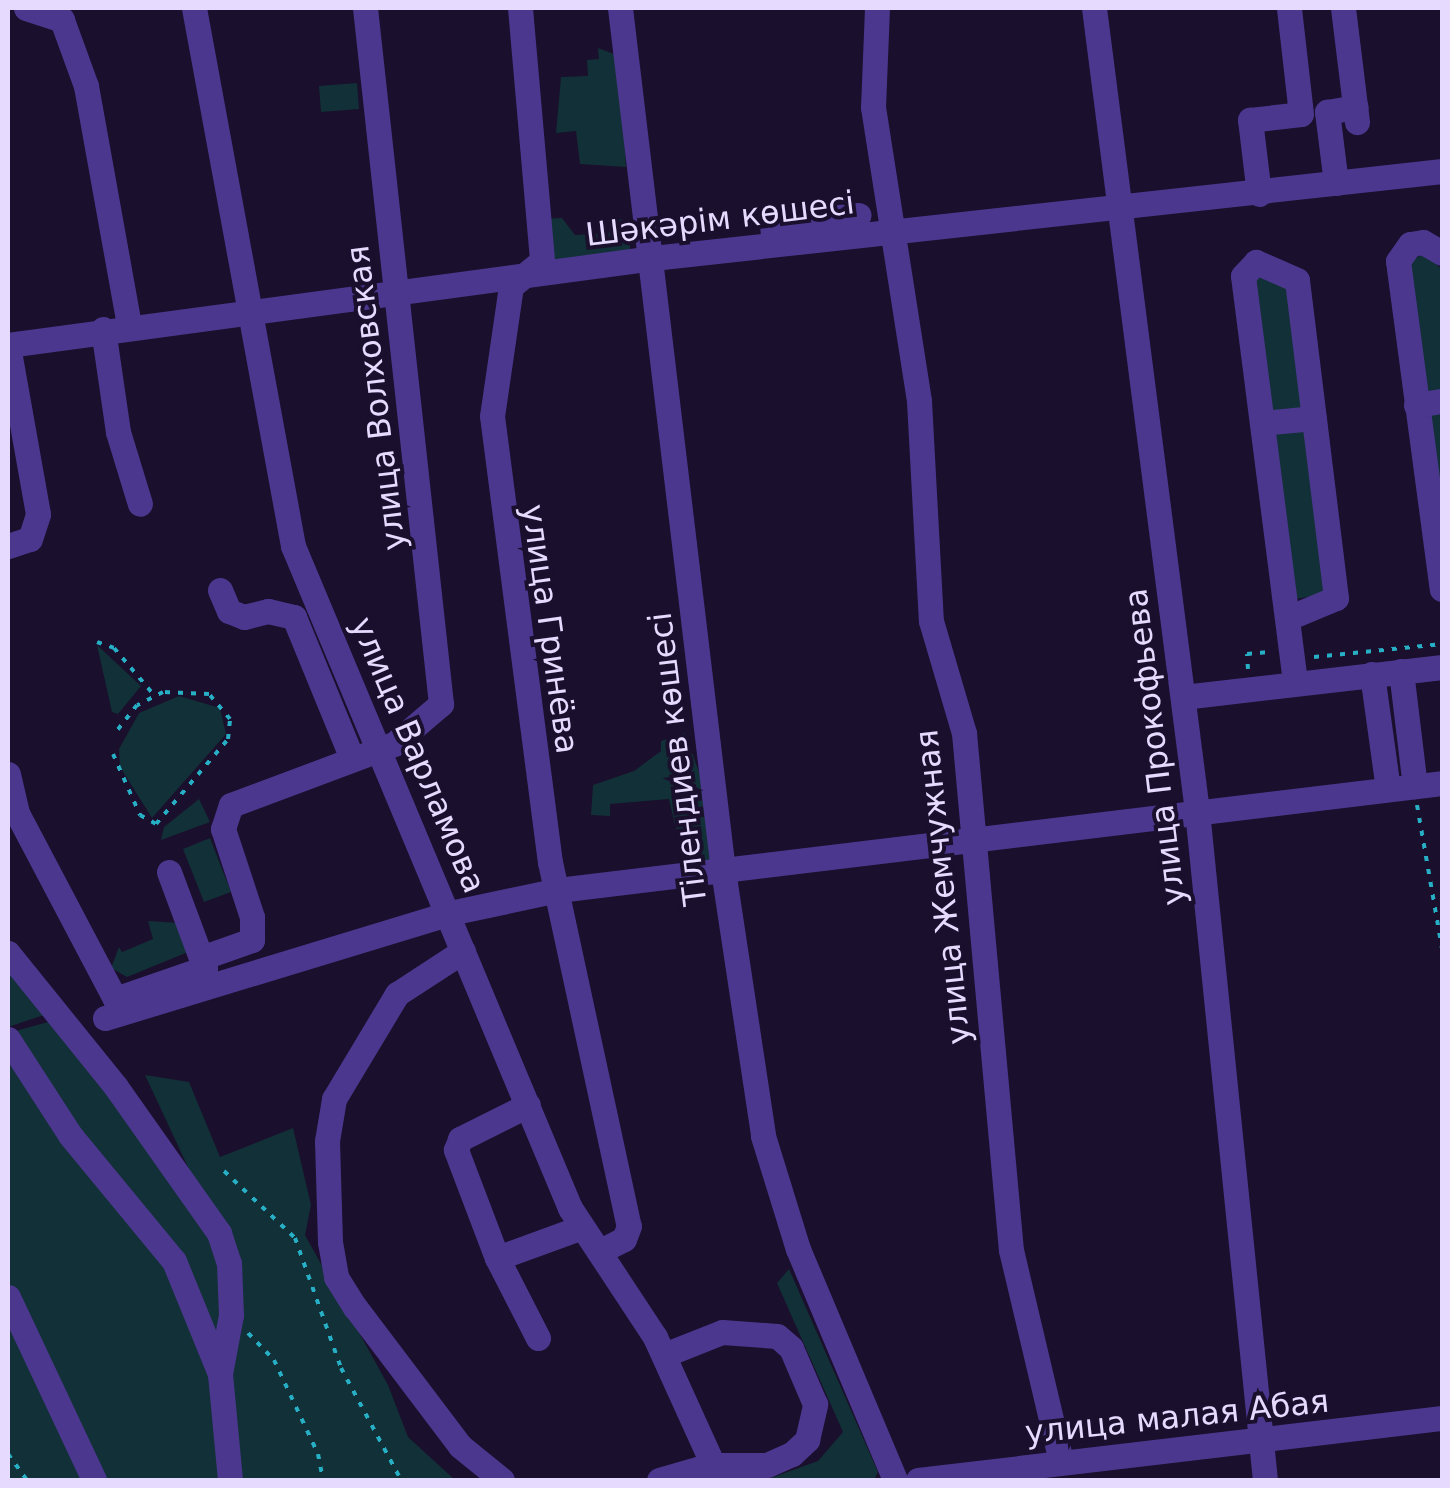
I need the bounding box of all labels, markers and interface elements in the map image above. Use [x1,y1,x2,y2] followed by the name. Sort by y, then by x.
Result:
[583,183,857,255] street label: Шәкәрім көшесі
[338,243,414,553] street label: улица Волховская
[513,502,587,756] street label: улица Гринёва
[1117,586,1193,908] street label: улица Прокофьева
[641,610,715,908] street label: Тілендиев көшесі
[343,611,493,899] street label: улица Варламова
[907,728,979,1046] street label: улица Жемчужная
[1023,1382,1331,1452] street label: улица малая Абая

